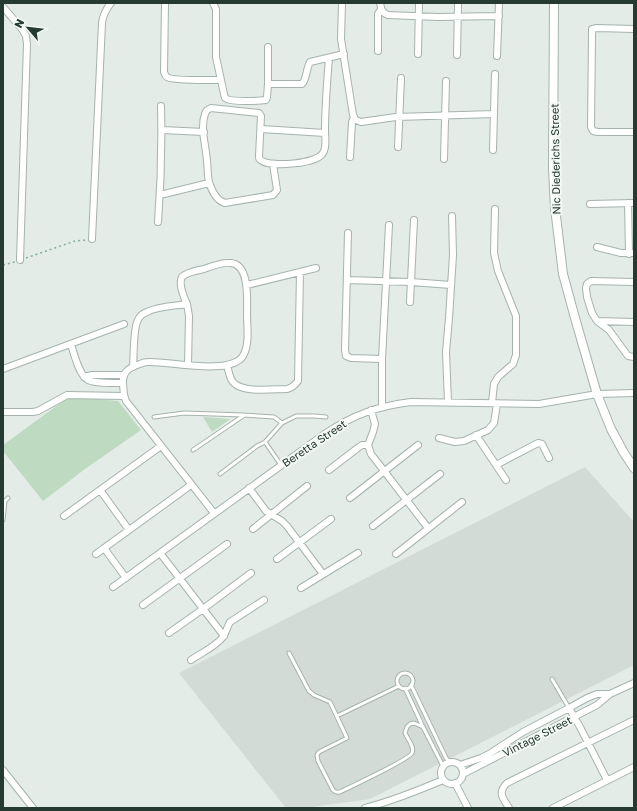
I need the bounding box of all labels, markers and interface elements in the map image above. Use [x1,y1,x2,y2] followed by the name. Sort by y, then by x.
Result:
[8,8,48,48] north arrow
[11,16,26,30] text: N
[548,103,562,215] street label: Nic Diederichs Street
[279,417,349,469] street label: Beretta Street
[500,713,574,759] street label: Vintage Street

